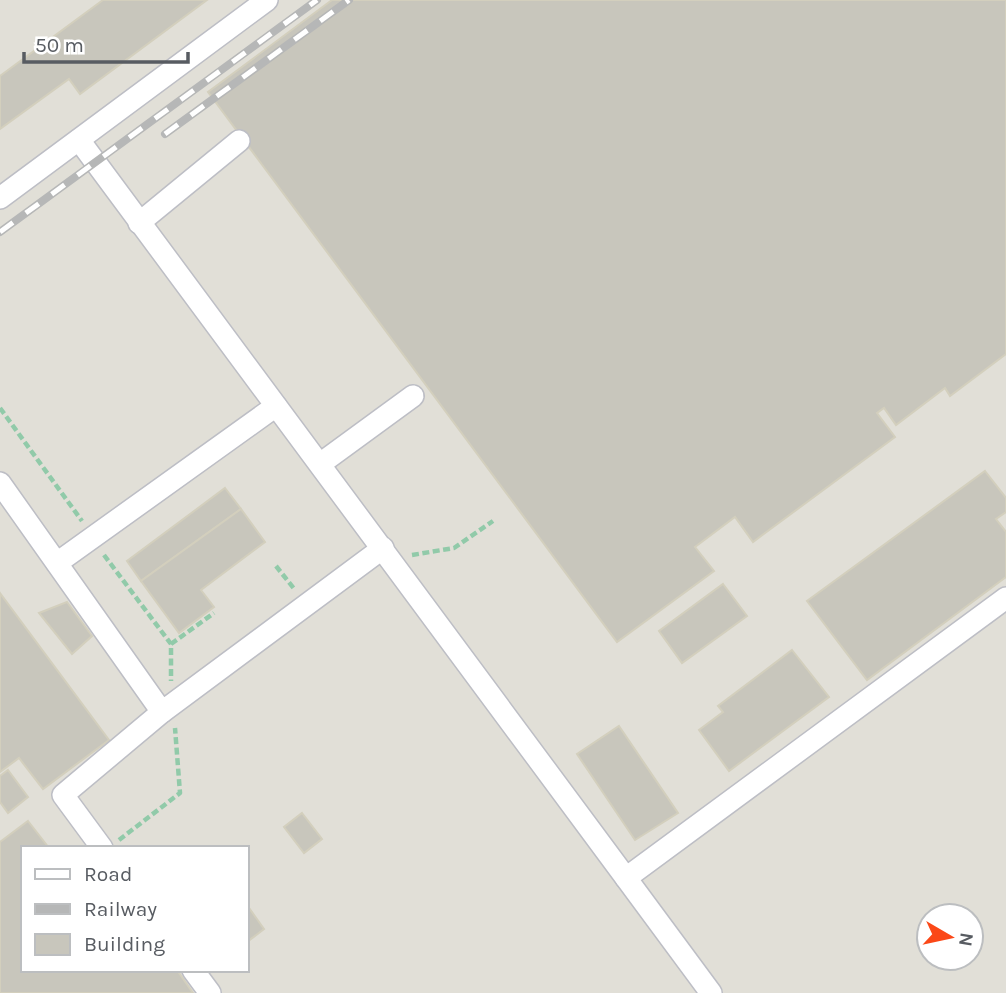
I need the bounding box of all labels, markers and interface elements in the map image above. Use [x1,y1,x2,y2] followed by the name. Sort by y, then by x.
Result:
[24,21,189,65] scale bar
[35,33,84,57] text: 50 m
[21,846,248,972] legend
[84,862,132,886] text: Road
[84,897,157,921] text: Railway
[915,902,985,972] north arrow
[954,931,978,948] text: N
[84,932,165,956] text: Building

